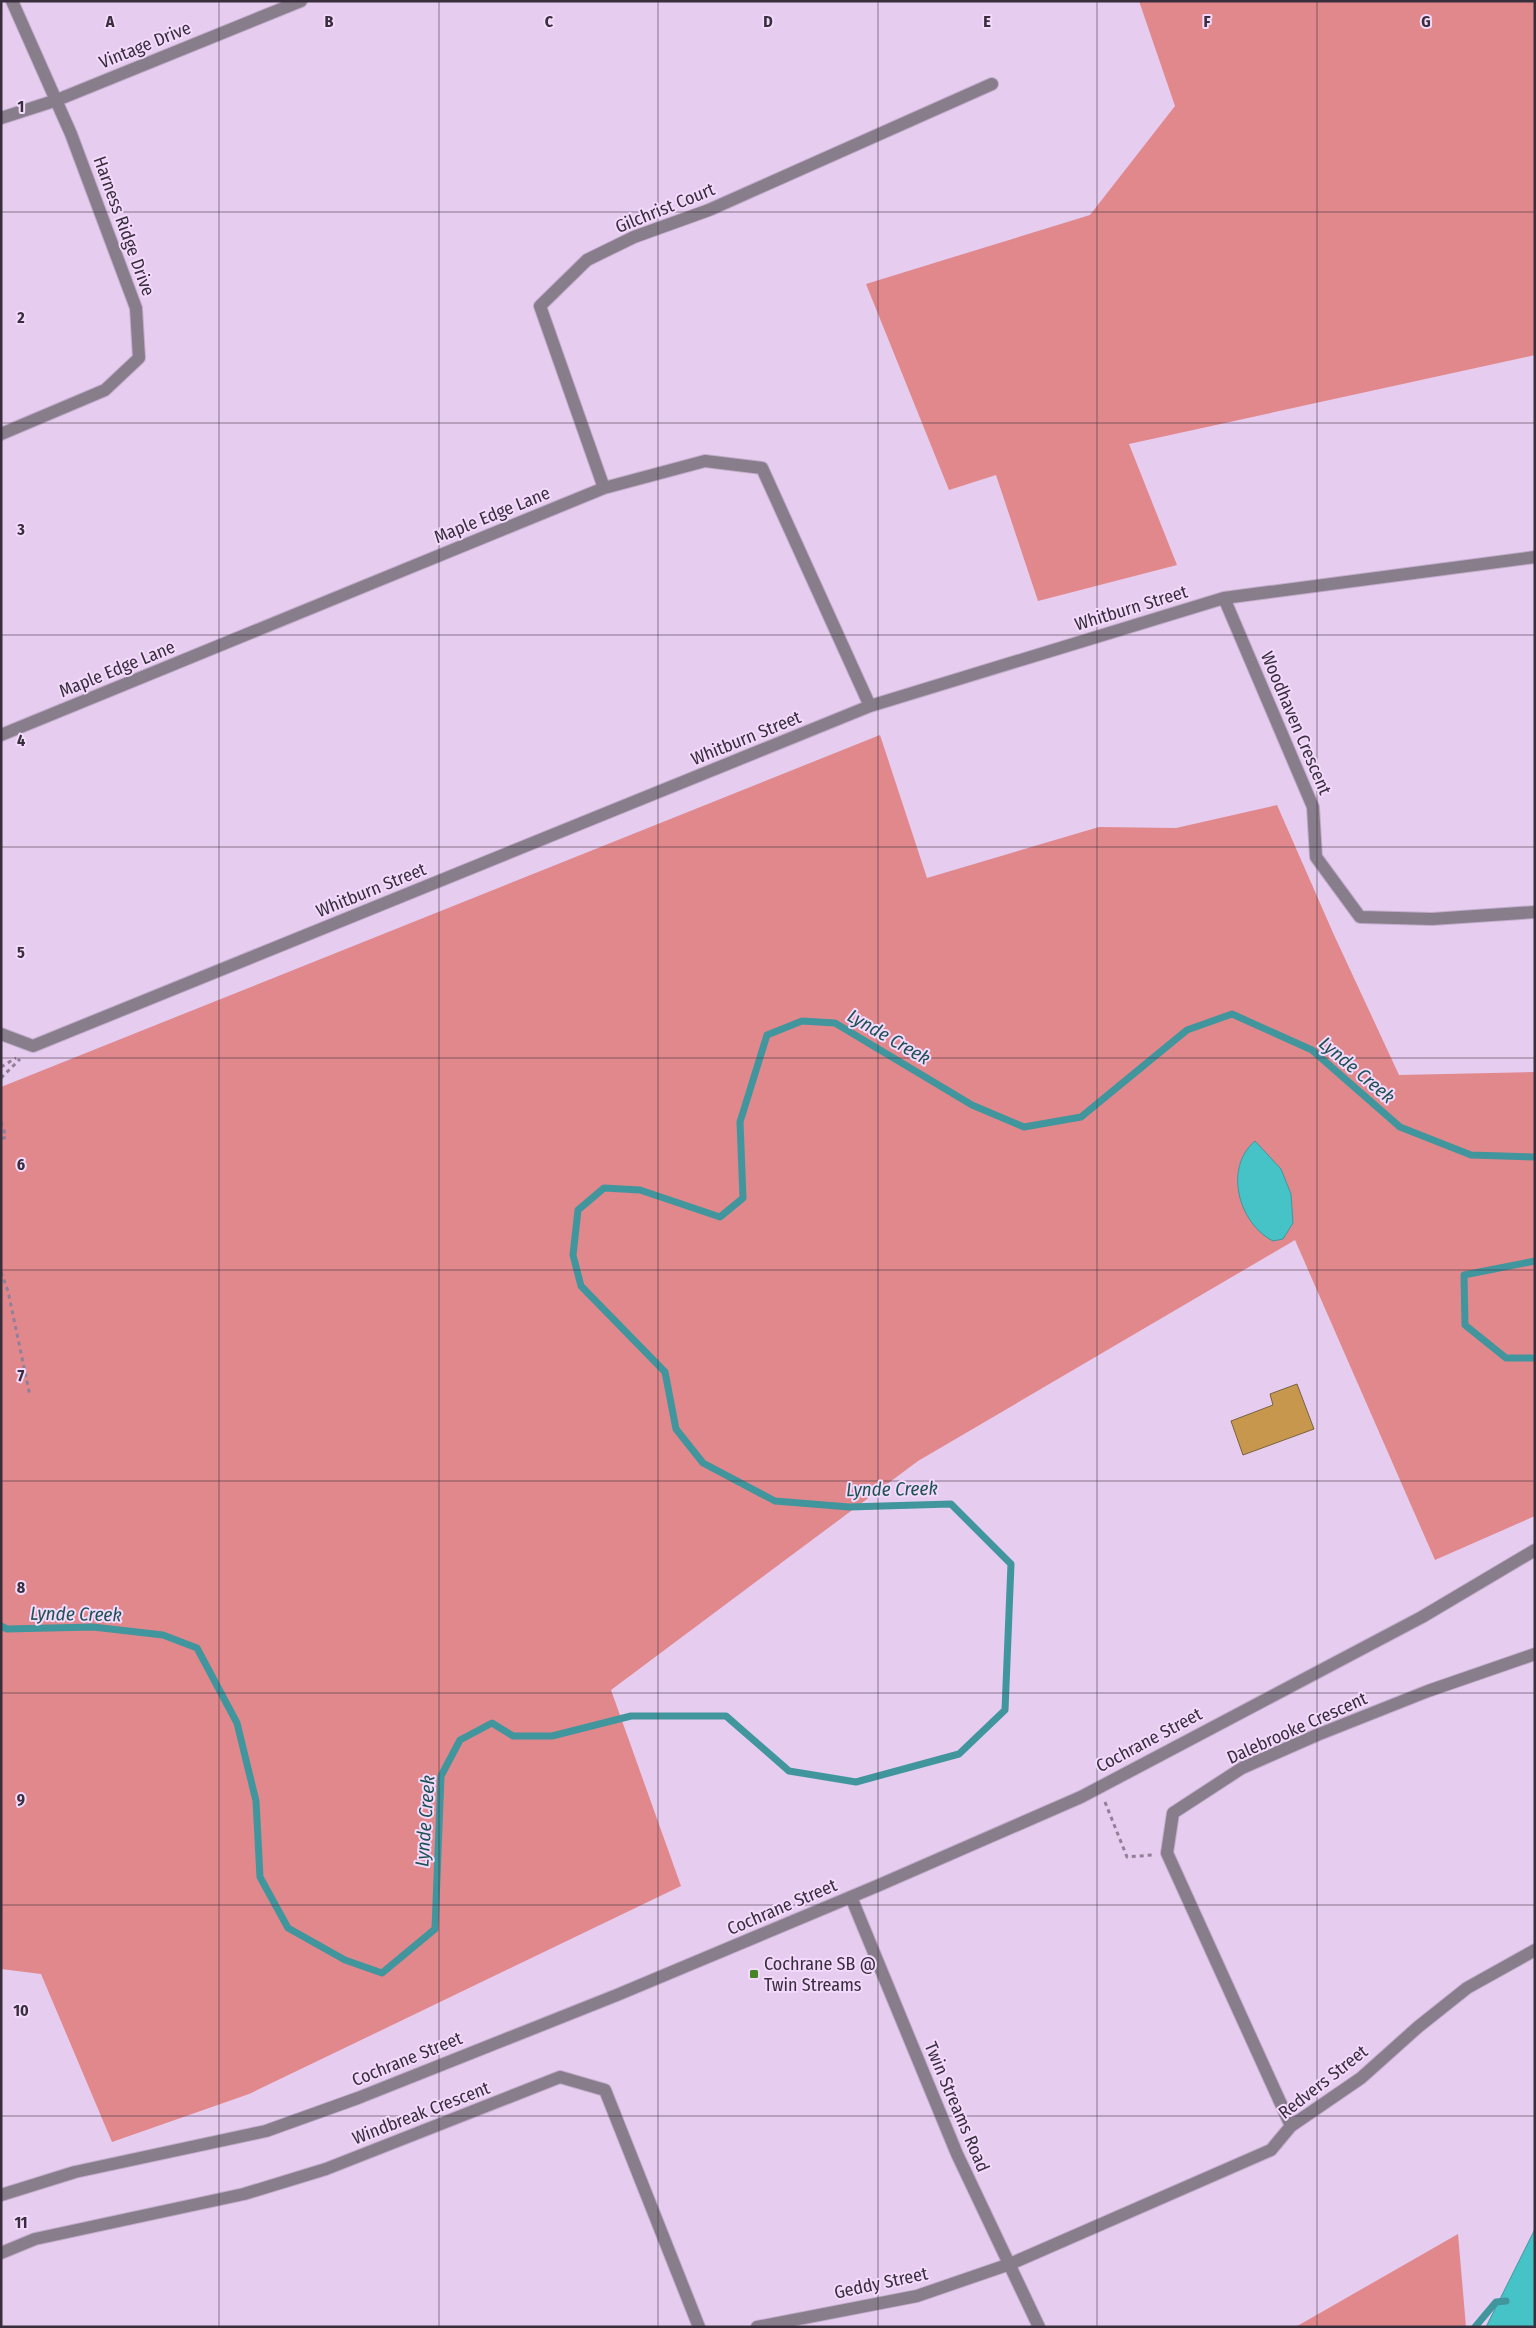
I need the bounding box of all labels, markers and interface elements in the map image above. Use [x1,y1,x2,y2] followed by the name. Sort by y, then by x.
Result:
[105,12,115,31] text: A
[325,12,334,31] text: B
[545,12,554,31] text: C
[763,12,773,31] text: D
[983,12,991,31] text: E
[1203,12,1211,31] text: F
[1421,12,1431,31] text: G
[96,17,194,73] street label: Vintage Drive
[18,97,24,116] text: 1
[88,153,160,299] street label: Harness Ridge Drive
[612,178,718,238] street label: Gilchrist Court
[16,308,25,327] text: 2
[431,482,553,548] street label: Maple Edge Lane
[16,520,25,539] text: 3
[1072,580,1190,636] street label: Whitburn Street
[56,636,178,702] street label: Maple Edge Lane
[1256,648,1336,798] street label: Woodhaven Crescent
[688,706,804,770] street label: Whitburn Street
[17,731,25,750] text: 4
[313,858,429,922] street label: Whitburn Street
[17,943,25,962] text: 5
[844,1004,934,1070] water label: Lynde Creek
[1315,1032,1399,1108] water label: Lynde Creek
[17,1155,25,1174] text: 6
[18,1366,25,1385] text: 7
[846,1477,938,1501] water label: Lynde Creek
[17,1578,26,1597] text: 8
[30,1602,122,1626] water label: Lynde Creek
[1224,1687,1371,1769] street label: Dalebrooke Crescent
[1092,1703,1206,1777] street label: Cochrane Street
[410,1774,440,1868] water label: Lynde Creek
[17,1790,25,1809] text: 9
[724,1874,840,1940] street label: Cochrane Street
[764,1953,876,1996] place label: Cochrane SB @ Twin Streams
[748,1968,760,1980] marker: Cochrane SB @ Twin Streams
[13,2001,29,2020] text: 10
[349,2027,465,2091] street label: Cochrane Street
[920,2039,994,2175] street label: Twin Streams Road
[1274,2040,1372,2124] street label: Redvers Street
[349,2077,493,2149] street label: Windbreak Crescent
[14,2213,28,2232] text: 11
[832,2262,930,2304] street label: Geddy Street

